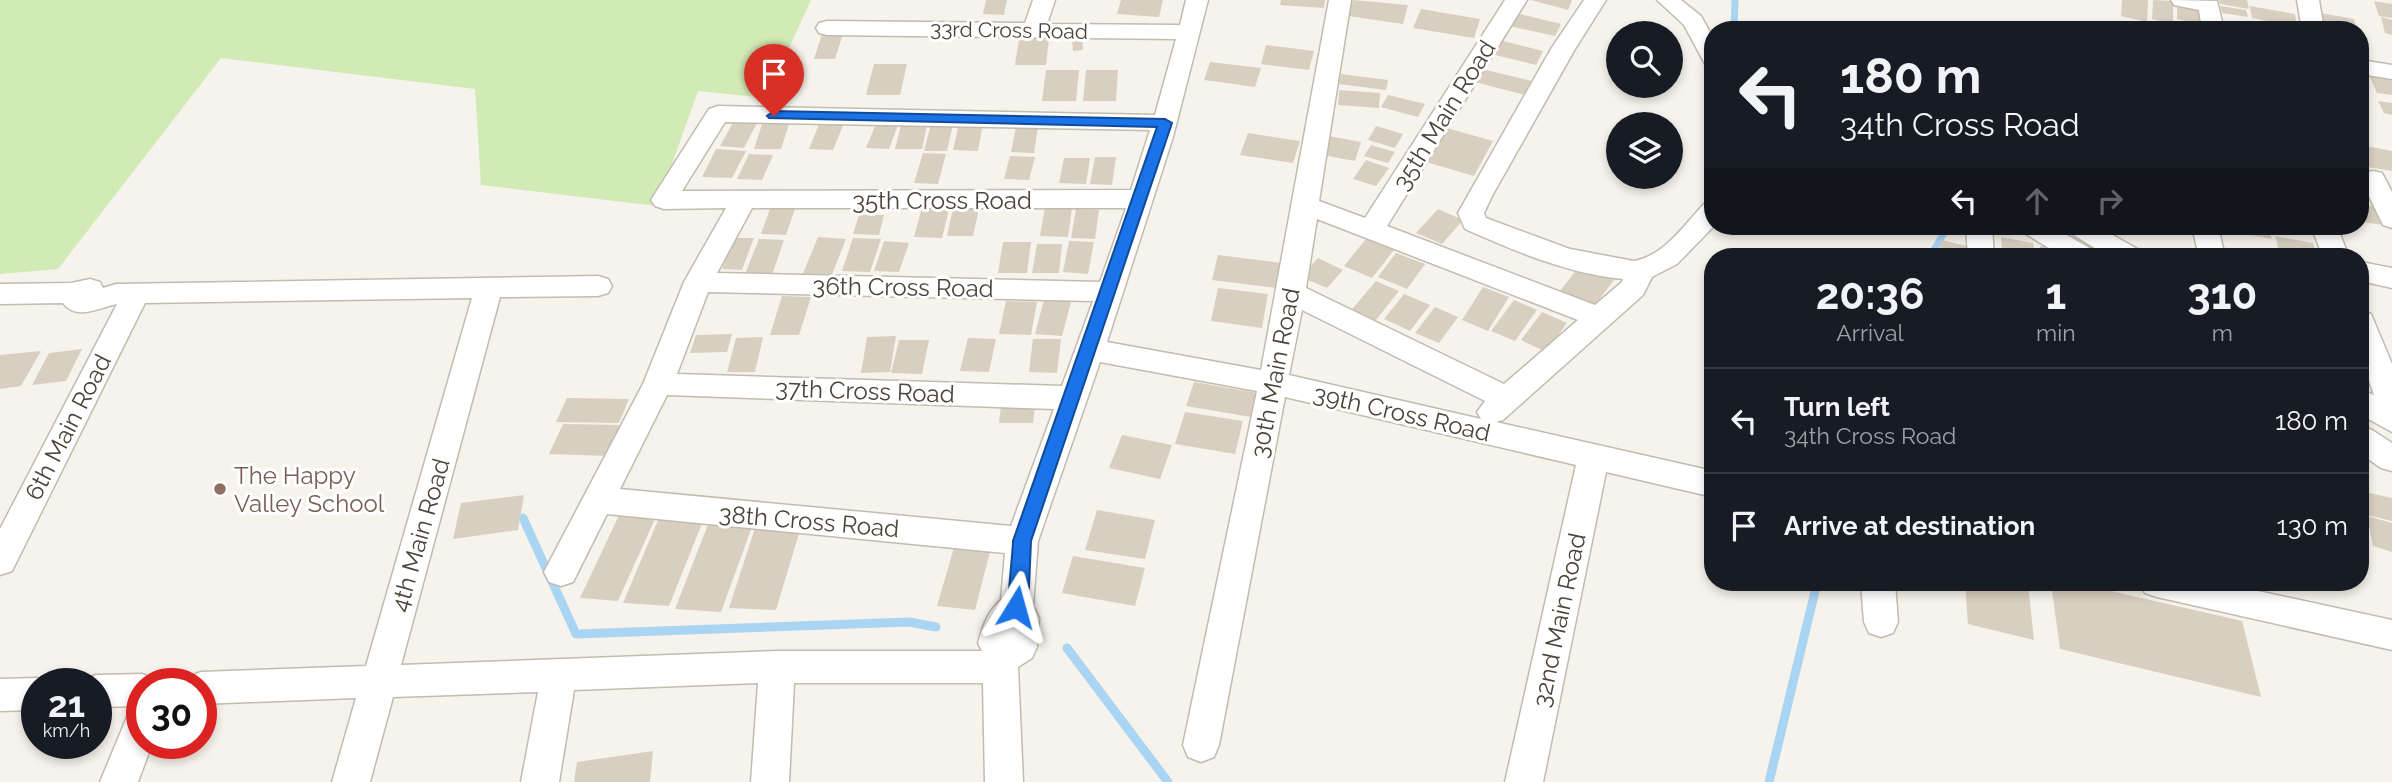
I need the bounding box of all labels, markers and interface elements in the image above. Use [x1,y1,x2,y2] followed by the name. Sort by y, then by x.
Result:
[930,16,1088,44] street label: 33rd Cross Road
[1606,21,1683,189] map controls
[1606,21,1683,98] button: search
[1386,35,1502,195] street label: 35th Main Road
[744,44,804,116] pin
[1840,47,1981,104] text: 180 m
[1725,49,1816,140] icon: left
[755,55,793,93] icon: arrive
[1840,106,2080,143] text: 34th Cross Road
[1606,112,1683,189] button: layers
[1945,182,1983,220] icon: left
[2018,182,2056,220] icon: ahead
[2091,182,2129,220] icon: right
[852,186,1032,215] street label: 35th Cross Road
[1816,270,1924,319] text: 20:36
[2046,270,2066,319] text: 1
[2187,270,2257,319] text: 310
[812,271,994,303] street label: 36th Cross Road
[1244,286,1306,460] street label: 30th Main Road
[1836,319,1904,346] text: Arrival
[2036,319,2076,346] text: min
[2212,319,2233,346] text: m
[19,349,117,505] street label: 6th Main Road
[775,373,955,409] street label: 37th Cross Road
[1311,379,1493,447] street label: 39th Cross Road
[1784,392,1890,422] text: Turn left
[1725,402,1763,440] icon: left
[2275,406,2348,436] text: 180 m
[1784,422,1956,449] text: 34th Cross Road
[384,455,456,615] street label: 4th Main Road
[234,461,385,518] place label: The Happy Valley School
[212,481,228,497] marker: The Happy Valley School
[718,499,900,543] street label: 38th Cross Road
[1725,507,1763,545] icon: arrive
[1784,511,2035,541] text: Arrive at destination
[2277,511,2348,541] text: 130 m
[1526,530,1592,710] street label: 32nd Main Road
[979,570,1053,644] position arrow
[126,668,217,759] speed limit sign: 30
[48,684,85,725] text: 21
[43,720,90,741] text: km/h

